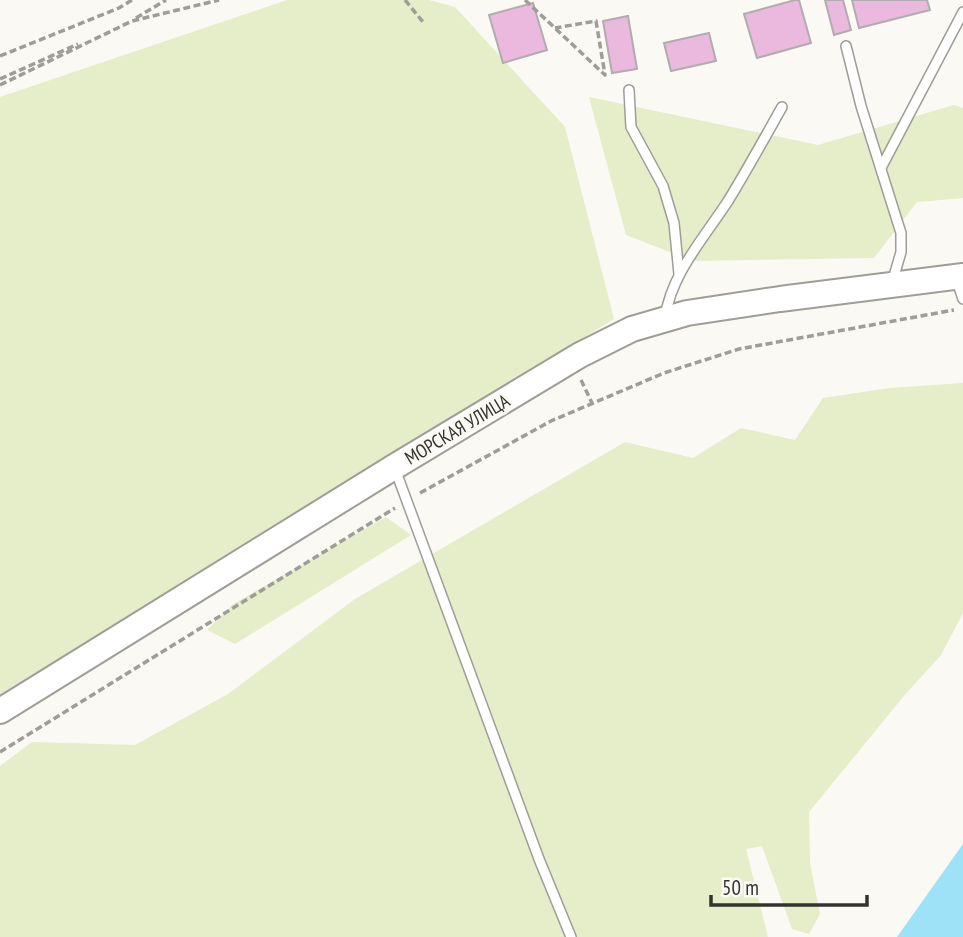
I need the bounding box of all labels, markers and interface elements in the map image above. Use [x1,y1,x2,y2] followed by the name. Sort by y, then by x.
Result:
[400,388,514,470] street label: МОРСКАЯ УЛИЦА
[711,864,867,908] scale bar
[722,874,759,901] text: 50 m

